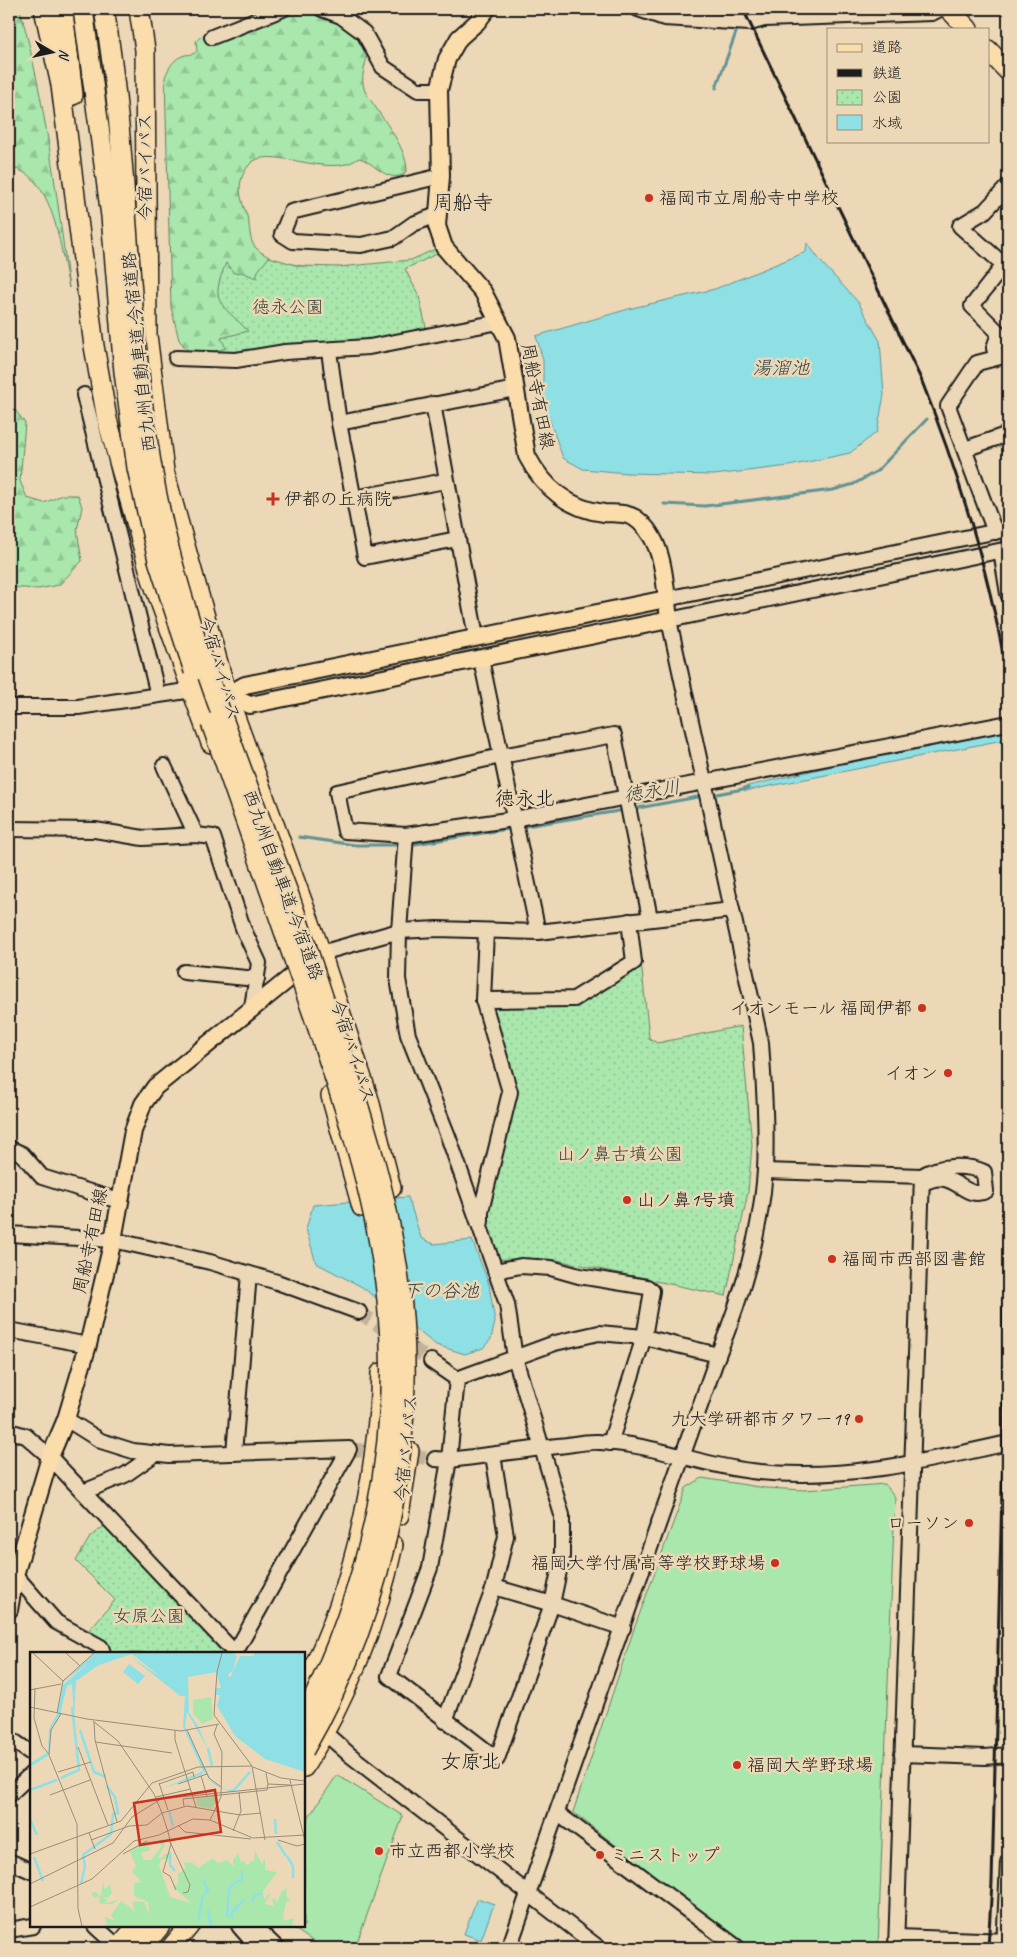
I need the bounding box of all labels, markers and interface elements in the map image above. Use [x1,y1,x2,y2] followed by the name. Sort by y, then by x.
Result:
[28,28,78,78] north arrow
[827,28,990,142] legend
[872,38,902,57] text: 道路
[55,48,73,62] text: N
[872,64,902,83] text: 鉄道
[872,88,902,107] text: 公園
[134,113,156,221] street label: 今宿バイパス
[872,114,902,133] text: 水域
[659,187,839,209] place label: 福岡市立周船寺中学校
[433,190,493,215] district label: 周船寺
[643,192,655,204] marker: 福岡市立周船寺中学校
[118,251,160,453] street label: 西九州自動車道;今宿道路
[252,296,324,318] park label: 徳永公園
[517,341,559,451] street label: 周船寺有田線
[752,356,810,380] water label: 湯溜池
[284,488,392,510] place label: 伊都の丘病院
[266,492,280,506] marker: 伊都の丘病院
[195,613,245,723] street label: 今宿バイパス
[622,775,682,807] water label: 徳永川
[495,786,555,811] district label: 徳永北
[238,787,328,983] street label: 西九州自動車道;今宿道路
[326,996,380,1106] street label: 今宿バイパス
[729,997,912,1019] place label: イオンモール 福岡伊都
[916,1002,928,1014] marker: イオンモール 福岡伊都
[885,1062,938,1084] place label: イオン
[942,1067,954,1079] marker: イオン
[557,1143,683,1165] park label: 山ノ鼻古墳公園
[68,1186,112,1296] street label: 周船寺有田線
[637,1189,735,1211] place label: 山ノ鼻1号墳
[621,1194,633,1206] marker: 山ノ鼻1号墳
[842,1248,986,1270] place label: 福岡市西部図書館
[826,1253,838,1265] marker: 福岡市西部図書館
[403,1279,480,1303] water label: 下の谷池
[390,1393,422,1503] street label: 今宿バイパス
[671,1408,851,1430] place label: 九大学研都市タワー19
[853,1413,865,1425] marker: 九大学研都市タワー19
[887,1512,959,1534] place label: ローソン
[963,1517,975,1529] marker: ローソン
[531,1552,765,1574] place label: 福岡大学付属高等学校野球場
[769,1557,781,1569] marker: 福岡大学付属高等学校野球場
[113,1605,185,1627] park label: 女原公園
[30,1652,305,1927] inset map
[441,1749,501,1774] district label: 女原北
[747,1754,873,1776] place label: 福岡大学野球場
[731,1759,743,1771] marker: 福岡大学野球場
[389,1840,515,1862] place label: 市立西都小学校
[610,1844,720,1866] place label: ミニストップ
[373,1845,385,1857] marker: 市立西都小学校
[594,1849,606,1861] marker: ミニストップ

